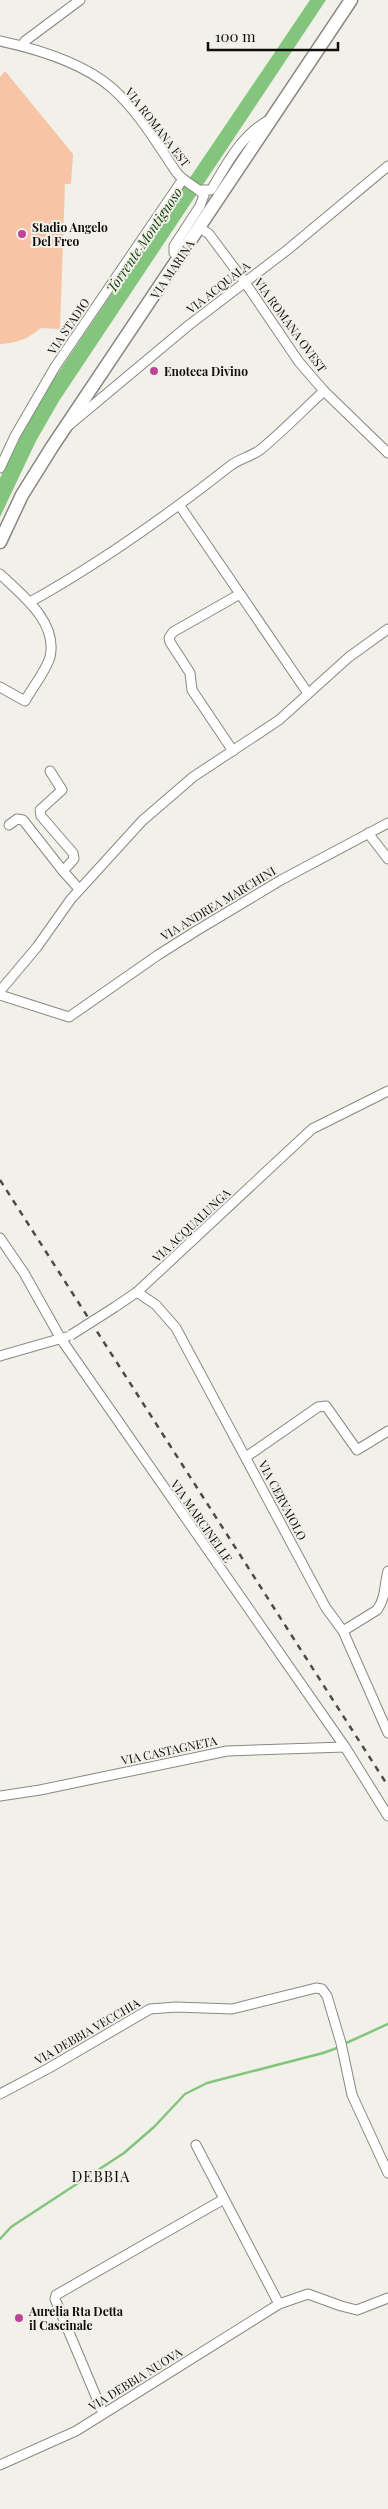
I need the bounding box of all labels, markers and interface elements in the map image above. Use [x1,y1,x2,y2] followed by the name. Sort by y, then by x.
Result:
[208,20,338,52] scale bar
[215,26,256,46] text: 100 m
[121,83,194,170] street label: VIA ROMANA EST
[102,183,186,296] water label: Torrente Montignoso
[32,219,108,249] place label: Stadio Angelo Del Freo
[16,228,28,240] marker: Stadio Angelo Del Freo
[146,236,198,302] street label: VIA MARINA
[182,257,253,317] street label: VIA ACQUALA
[251,274,331,376] street label: VIA ROMANA OVEST
[43,295,93,358] street label: VIA STADIO
[164,363,248,379] place label: Enoteca Divino
[148,365,160,377] marker: Enoteca Divino
[157,862,278,944] street label: VIA ANDREA MARCHINI
[148,1184,234,1266] street label: VIA ACQUALUNGA
[255,1456,311,1543] street label: VIA CERVAIOLO
[167,1476,236,1565] street label: VIA MARCINELLE
[119,1732,219,1768] street label: VIA CASTAGNETA
[31,1994,143,2068] street label: VIA DEBBIA VECCHIA
[72,2166,130,2186] district label: DEBBIA
[28,2303,124,2333] place label: Aurelia Rta Detta il Cascinale
[13,2312,25,2324] marker: Aurelia Rta Detta il Cascinale
[84,2344,185,2415] street label: VIA DEBBIA NUOVA

